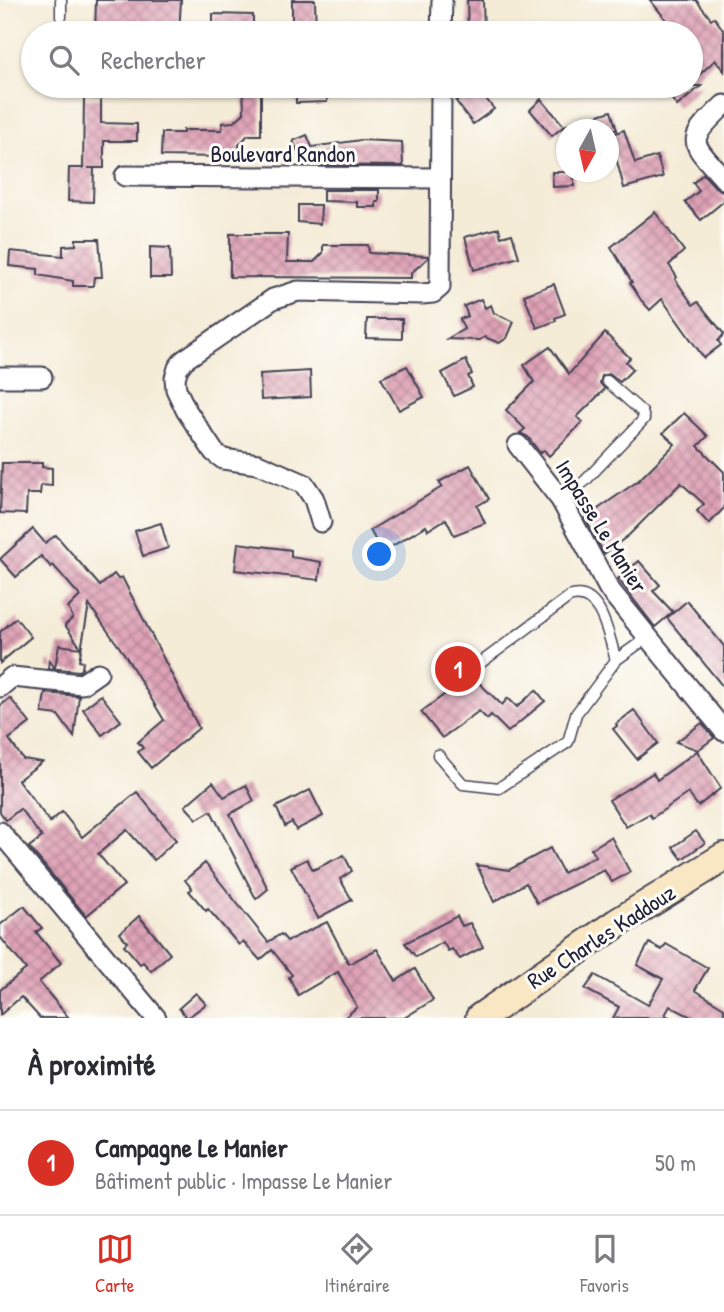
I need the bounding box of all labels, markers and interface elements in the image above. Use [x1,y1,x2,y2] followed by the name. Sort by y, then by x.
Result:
[21,21,703,98] search box
[45,41,83,79] icon: search
[101,42,206,77] text: Rechercher
[556,119,619,182] north arrow
[210,138,356,169] street label: Boulevard Randon
[549,454,655,598] street label: Impasse Le Manier
[362,537,396,571] your location
[435,643,481,695] pin: 1
[521,876,681,996] street label: Rue Charles Kaddouz
[28,1044,156,1084] text: À proximité
[95,1130,288,1165] text: Campagne Le Manier
[47,1147,55,1178] text: 1
[655,1147,696,1178] text: 50 m
[95,1165,392,1196] text: Bâtiment public · Impasse Le Manier
[95,1230,134,1298] tab: Carte
[325,1230,390,1298] tab: Itinéraire
[580,1230,629,1298] tab: Favoris

